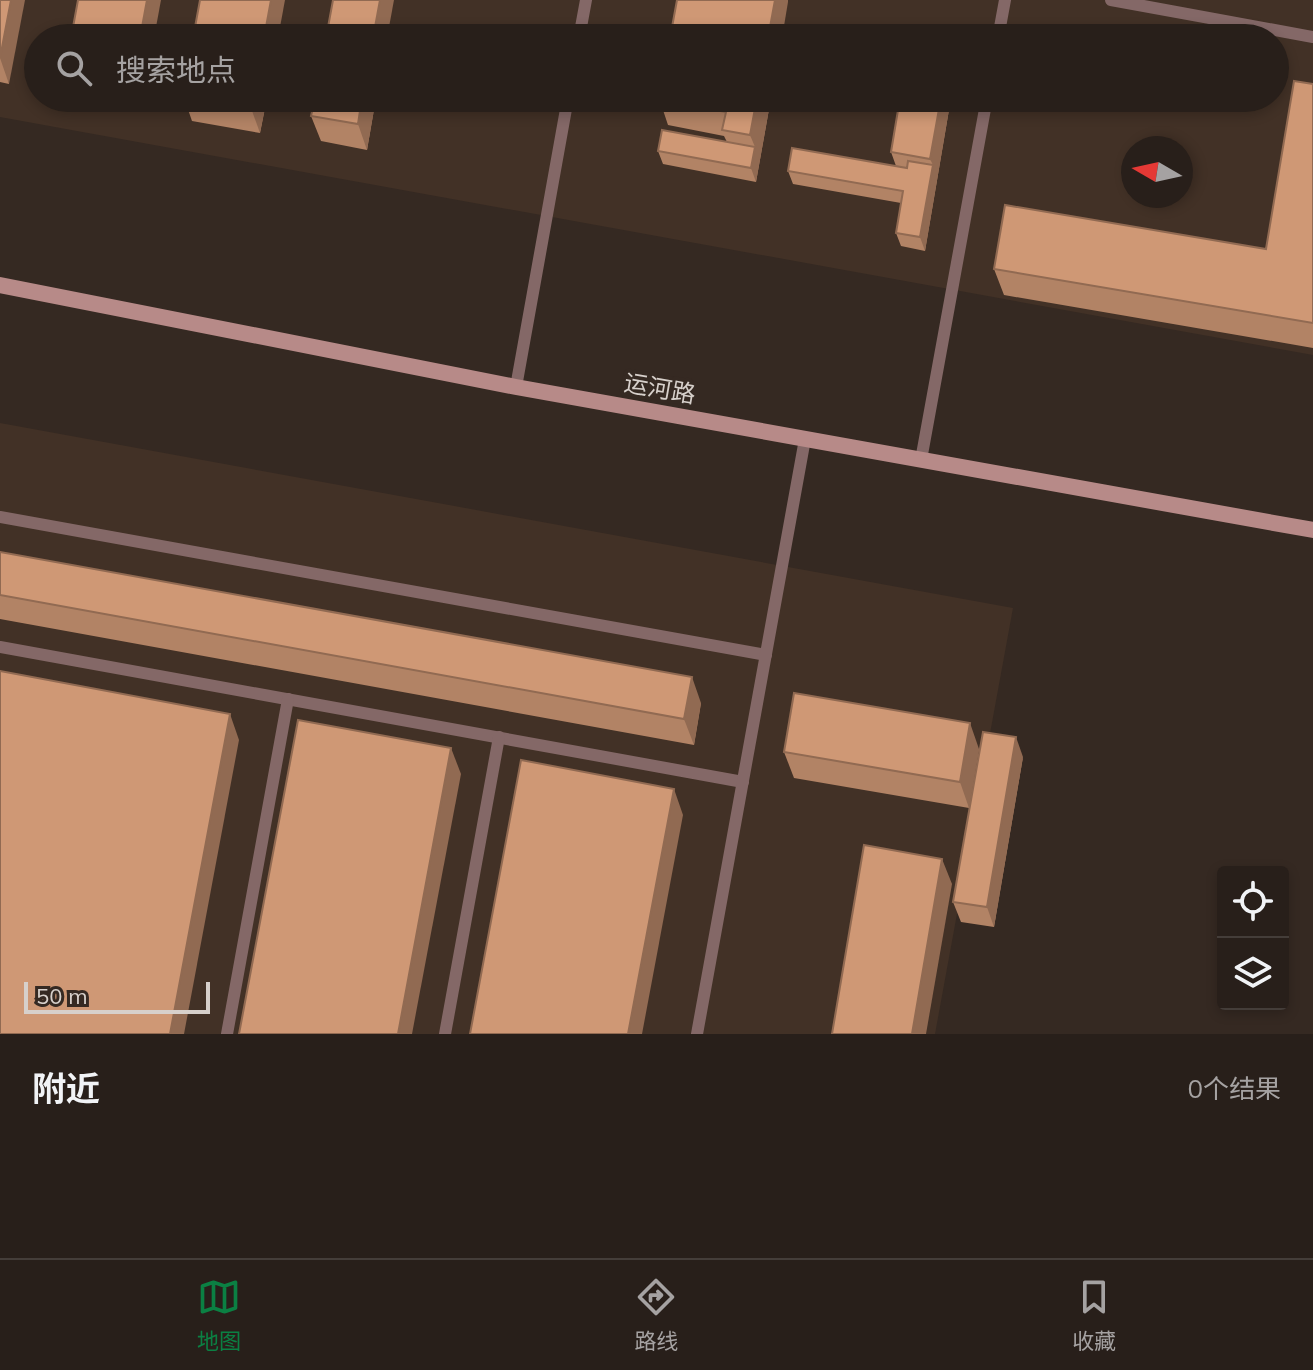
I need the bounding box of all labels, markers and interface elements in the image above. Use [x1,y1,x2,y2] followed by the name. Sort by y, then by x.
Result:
[24,24,1289,112] search box
[52,46,96,90] icon: search
[116,51,236,89] text: 搜索地点
[1121,136,1193,208] north arrow
[622,367,698,409] street label: 运河路
[1217,866,1289,1010] map controls
[1217,866,1289,938] button: locate
[1217,938,1289,1010] button: layers
[24,978,210,1014] scale bar
[36,982,87,1010] text: 50 m
[32,1067,100,1110] text: 附近
[1187,1072,1281,1105] text: 0个结果
[197,1275,241,1355] tab: 地图
[634,1275,678,1355] tab: 路线
[1072,1275,1116,1355] tab: 收藏

